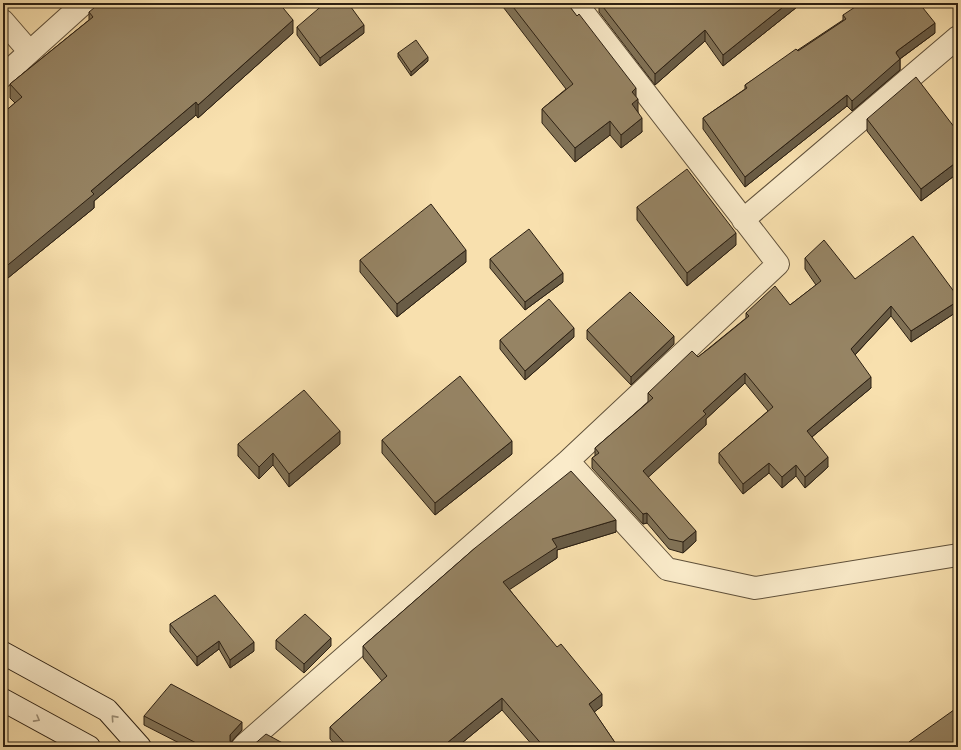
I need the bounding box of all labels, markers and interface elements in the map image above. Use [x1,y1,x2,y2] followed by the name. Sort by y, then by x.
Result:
[33,714,40,721] one-way arrow
[111,715,119,723] one-way arrow

